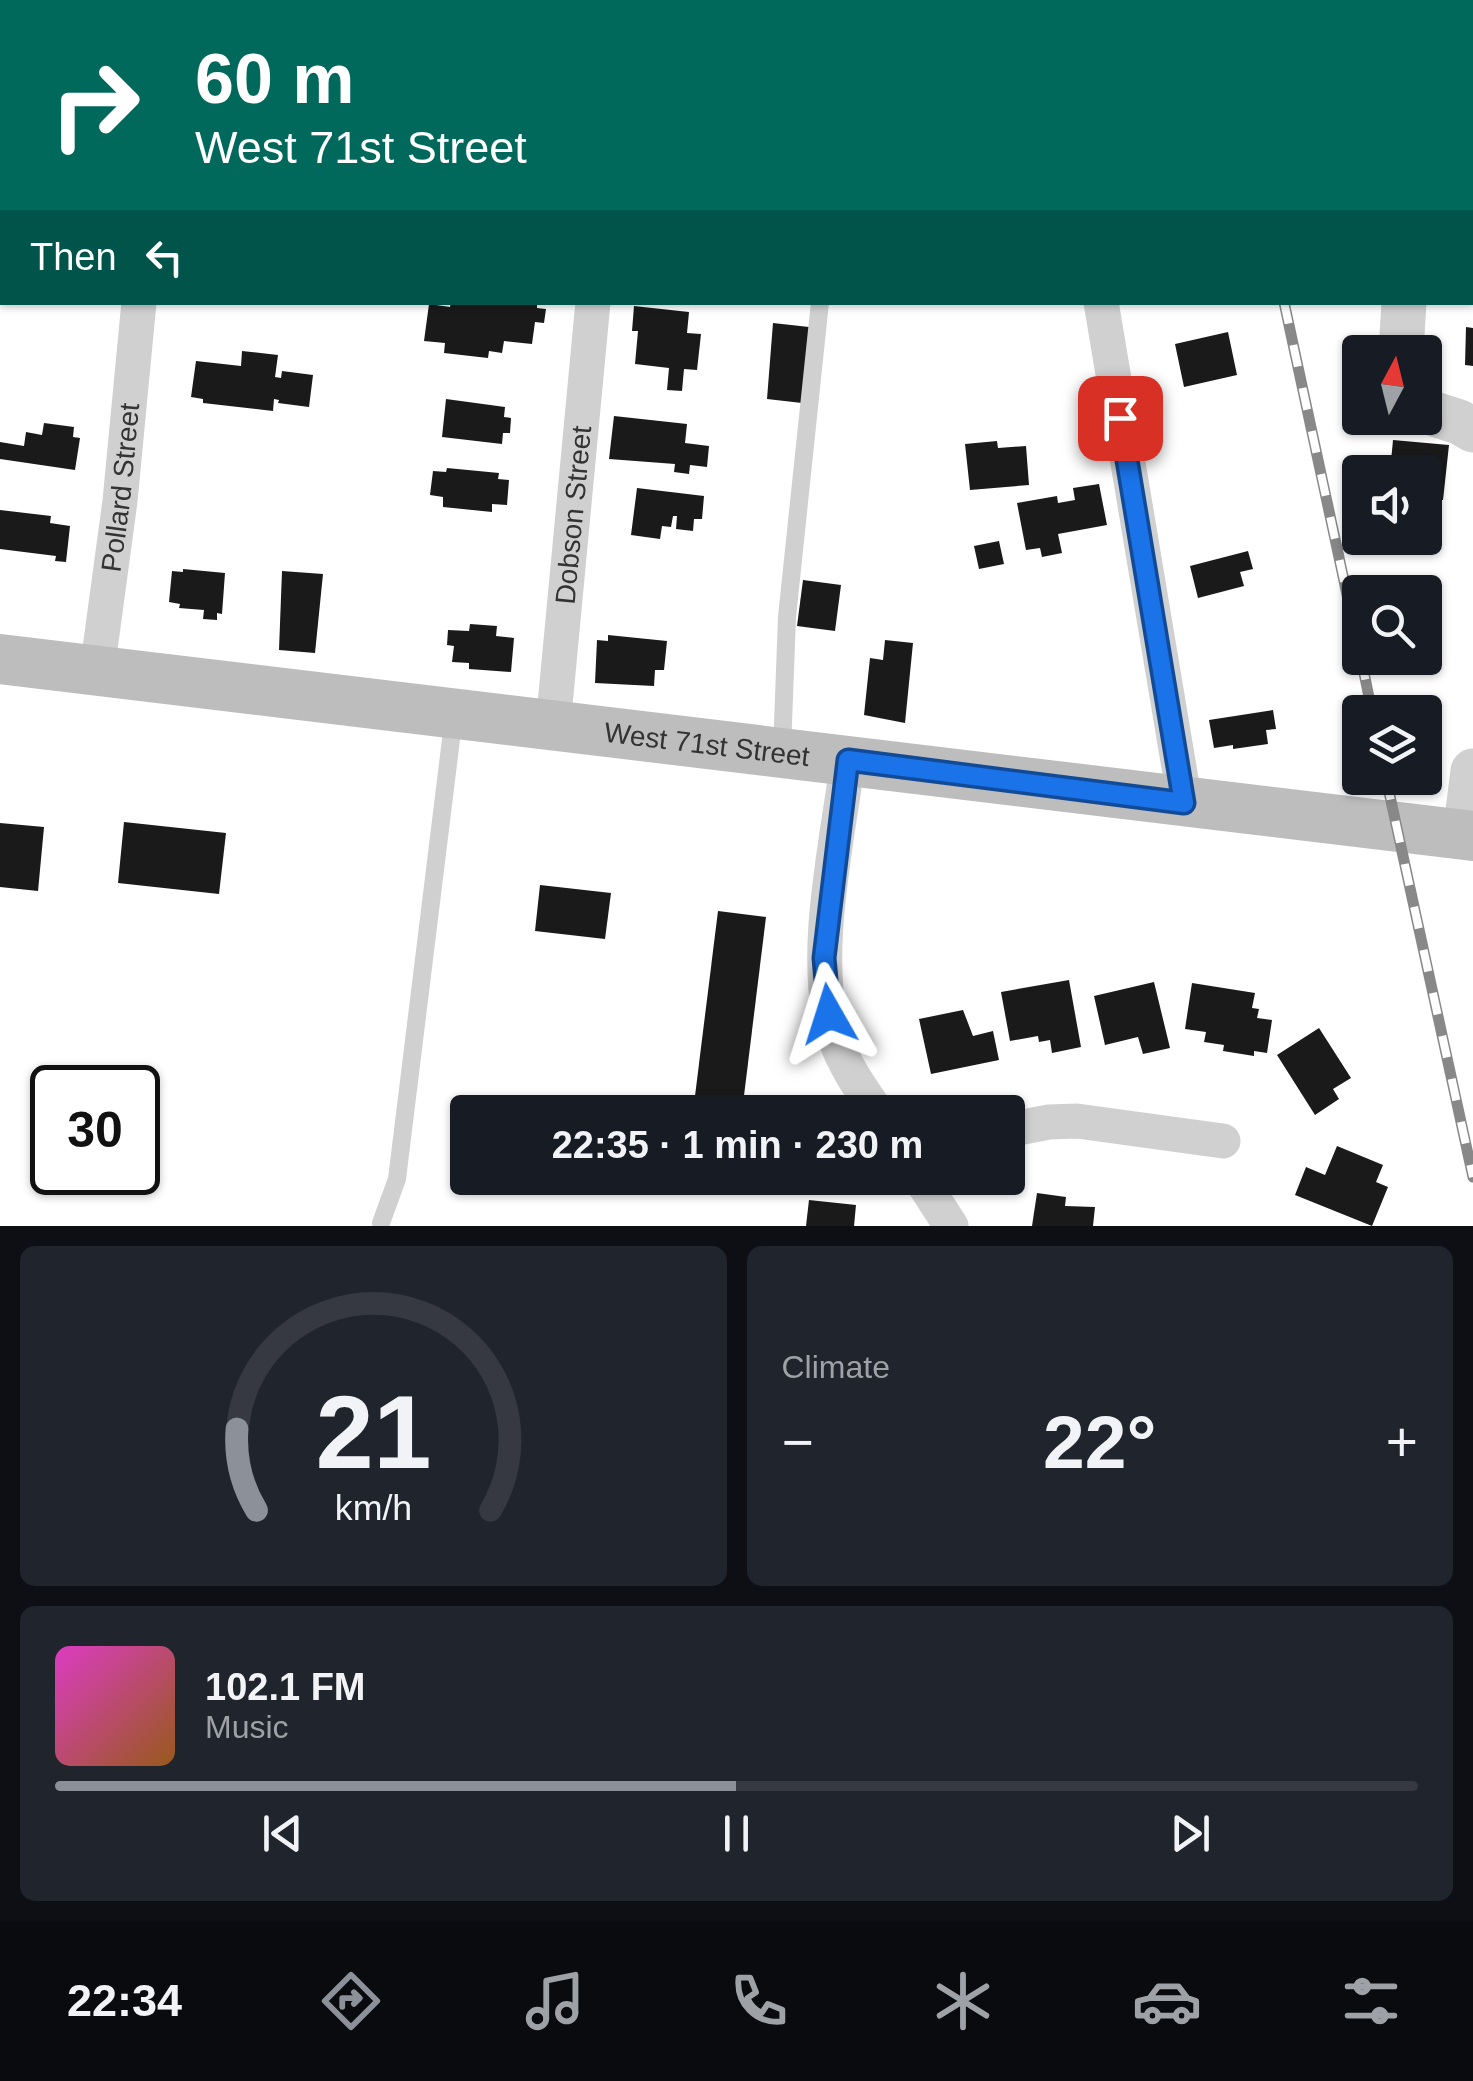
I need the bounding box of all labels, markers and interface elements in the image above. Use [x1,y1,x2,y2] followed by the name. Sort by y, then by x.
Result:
[30,40,160,170] icon: right
[195,40,355,118] text: 60 m
[195,122,527,173] text: West 71st Street
[137,230,192,285] icon: left
[30,236,117,278] text: Then
[1342,335,1442,435] north arrow
[1342,335,1442,795] map controls
[1078,376,1163,461] pin
[1093,391,1148,446] icon: arrive
[95,401,145,574] street label: Pollard Street
[549,424,597,606] street label: Dobson Street
[1342,455,1442,555] button: sound
[1342,575,1442,675] button: search
[1342,695,1442,795] button: layers
[603,716,812,772] street label: West 71st Street
[777,962,881,1066] position arrow
[30,1065,160,1195] speed limit sign: 30
[552,1124,923,1166] text: 22:35 · 1 min · 230 m
[782,1349,890,1385] text: Climate
[315,1374,431,1490] text: 21
[1043,1400,1156,1484] text: 22°
[782,1411,814,1473] text: −
[1386,1411,1418,1473] text: +
[335,1488,412,1528] text: km/h
[205,1666,366,1708] text: 102.1 FM
[205,1709,289,1745] text: Music
[255,1806,310,1861] icon: previous
[709,1806,764,1861] icon: pause
[1163,1806,1218,1861] icon: next
[316,1966,386,2036] icon: directions
[520,1966,590,2036] icon: music
[724,1966,794,2036] icon: phone
[928,1966,998,2036] icon: climate
[1132,1966,1202,2036] icon: car
[1336,1966,1406,2036] icon: filters
[67,1975,182,2026] text: 22:34

